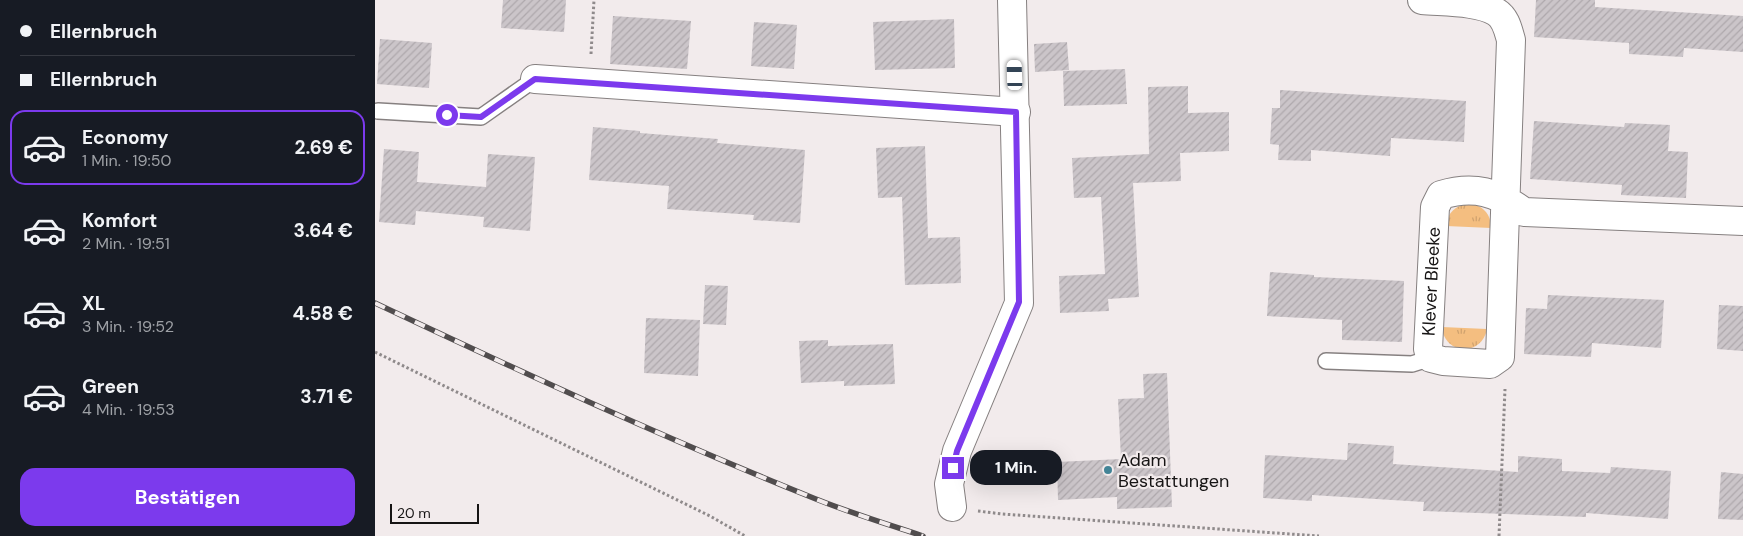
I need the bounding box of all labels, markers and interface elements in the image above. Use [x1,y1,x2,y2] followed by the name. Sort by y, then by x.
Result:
[50,19,157,44] text: Ellernbruch
[1006,60,1023,90] car
[50,67,157,92] text: Ellernbruch
[436,104,458,126] route start
[22,125,67,170] icon: car
[82,125,169,150] text: Economy
[295,135,353,160] text: 2.69 €
[82,150,172,171] text: 1 Min. · 19:50
[22,208,67,253] icon: car
[82,208,157,233] text: Komfort
[293,218,353,243] text: 3.64 €
[1417,226,1446,337] street label: Klever Bleeke
[82,233,170,254] text: 2 Min. · 19:51
[22,291,67,336] icon: car
[82,291,105,316] text: XL
[293,301,353,326] text: 4.58 €
[82,316,174,337] text: 3 Min. · 19:52
[22,374,67,419] icon: car
[82,374,139,399] text: Green
[300,384,353,409] text: 3.71 €
[82,399,175,420] text: 4 Min. · 19:53
[1118,448,1229,493] place label: Adam Bestattungen
[971,450,1063,486] callout: 1 Min.
[942,457,964,479] route end
[995,457,1037,478] text: 1 Min.
[1102,464,1114,476] marker: Adam Bestattungen
[20,468,355,526] button: Bestätigen
[390,501,479,524] scale bar
[397,504,431,522] text: 20 m

